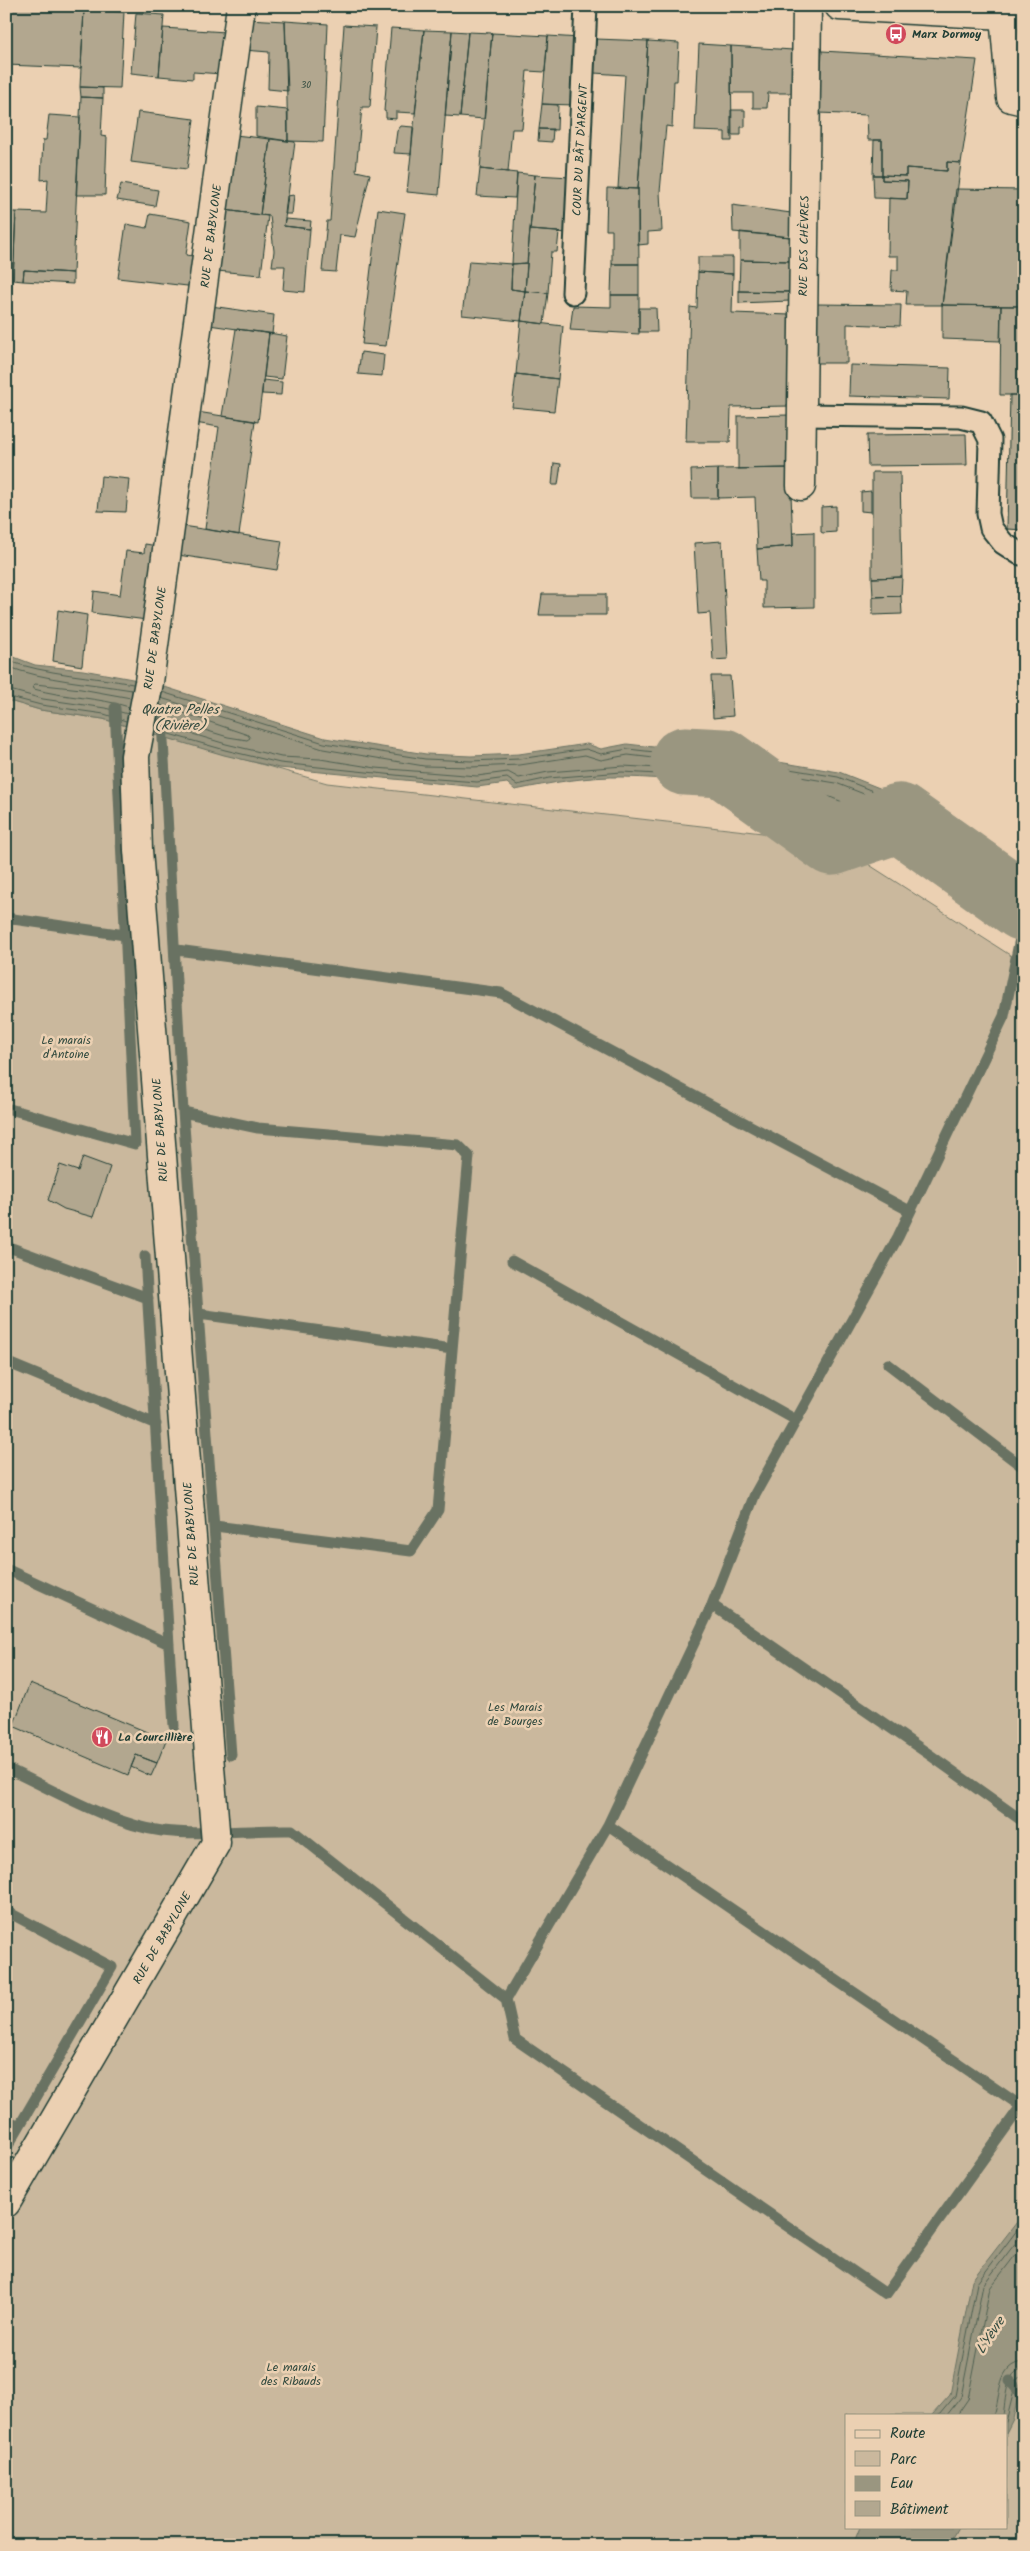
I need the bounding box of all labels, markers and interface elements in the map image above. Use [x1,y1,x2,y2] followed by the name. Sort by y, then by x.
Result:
[884,22,908,46] bus stop icon: Marx Dormoy
[912,25,982,44] place label: Marx Dormoy
[301,77,311,93] house number: 30
[568,82,594,216] street label: COUR DU BÂT D'ARGENT
[196,182,227,289] street label: RUE DE BABYLONE
[794,195,815,297] street label: RUE DES CHÈVRES
[139,584,172,691] street label: RUE DE BABYLONE
[141,699,221,737] water label: Quatre Pelles (Rivière)
[41,1031,91,1064] park label: Le marais d'Antoine
[147,1076,174,1183] street label: RUE DE BABYLONE
[178,1480,205,1587] street label: RUE DE BABYLONE
[487,1698,543,1731] park label: Les Marais de Bourges
[90,1725,114,1749] restaurant icon: La Courcillière
[118,1728,193,1747] place label: La Courcillière
[128,1888,197,1988] street label: RUE DE BABYLONE
[971,2311,1012,2359] water label: L'Yèvre
[261,2358,321,2391] park label: Le marais des Ribauds
[845,2414,1008,2528] legend
[890,2422,926,2446] text: Route
[890,2448,917,2472] text: Parc
[890,2472,913,2496] text: Eau
[890,2498,949,2522] text: Bâtiment

